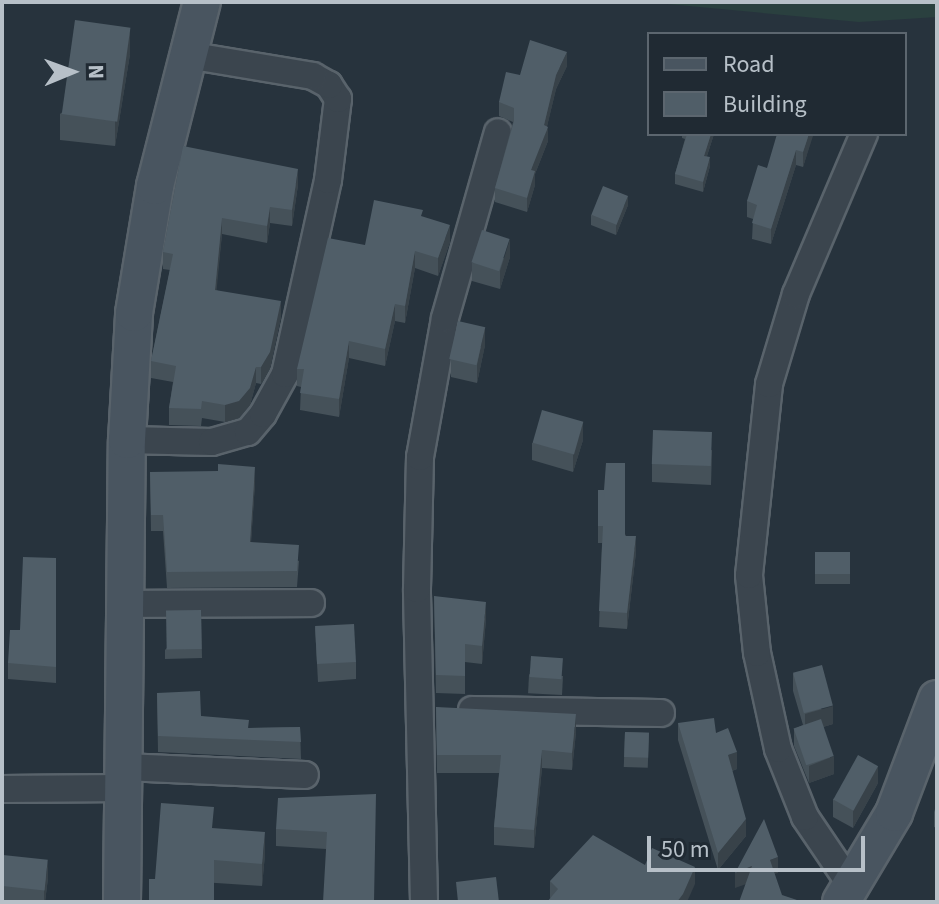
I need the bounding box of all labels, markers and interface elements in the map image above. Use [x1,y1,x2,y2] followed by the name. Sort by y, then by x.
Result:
[32,32,112,112] north arrow
[647,32,907,136] legend
[723,47,775,82] text: Road
[80,64,112,79] text: N
[723,87,807,122] text: Building
[651,820,869,870] scale bar
[661,832,710,867] text: 50 m

